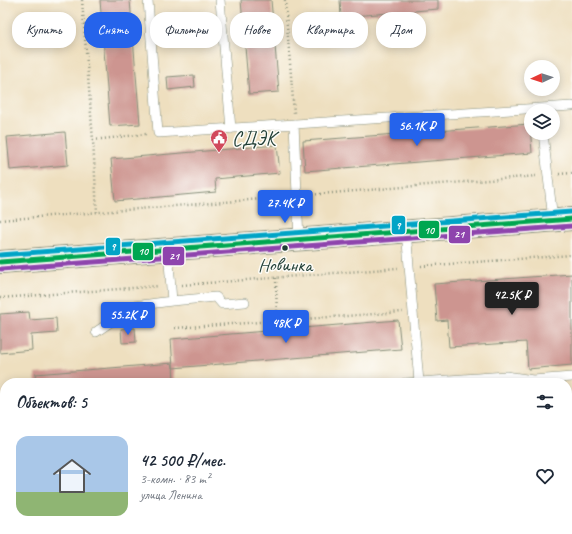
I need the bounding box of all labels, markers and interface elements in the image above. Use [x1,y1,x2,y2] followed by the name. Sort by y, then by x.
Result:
[12,12,76,48] chip: Купить
[84,12,142,48] chip: Снять
[150,12,222,48] chip: Фильтры
[230,12,284,48] chip: Новое
[292,12,368,48] chip: Квартира
[376,12,426,48] chip: Дом
[524,60,560,96] north arrow
[524,60,560,140] map controls
[524,104,560,140] button: layers
[380,113,454,147] pin: 56.1K ₽
[399,118,435,134] text: 56.1K ₽
[232,126,280,151] place label: СДЭК
[209,128,229,153] public building icon: СДЭК
[248,190,322,224] pin: 27.4K ₽
[267,195,303,211] text: 27.4K ₽
[391,215,406,235] line badge: 9
[396,218,402,232] text: 9
[418,220,440,239] line badge: 10
[424,223,435,237] text: 10
[448,225,471,244] line badge: 21
[454,227,465,241] text: 21
[105,237,121,256] line badge: 9
[111,239,117,253] text: 9
[132,242,154,261] line badge: 10
[280,243,290,253] marker: Новинка
[138,244,149,258] text: 10
[162,246,185,266] line badge: 21
[169,249,180,263] text: 21
[258,253,314,277] place label: Новинка
[475,282,549,316] pin: 42.5K ₽
[494,287,530,303] text: 42.5K ₽
[91,302,165,336] pin: 55.2K ₽
[110,307,146,323] text: 55.2K ₽
[258,310,314,344] pin: 48K ₽
[272,315,300,331] text: 48K ₽
[534,391,556,413] icon: filters
[16,392,87,413] text: Объектов: 5
[140,450,225,471] text: 42 500 ₽/мес.
[48,452,96,500] icon: home
[534,465,556,487] icon: heart
[140,471,210,487] text: 3-комн. · 83 m²
[140,487,202,503] text: улица Ленина

